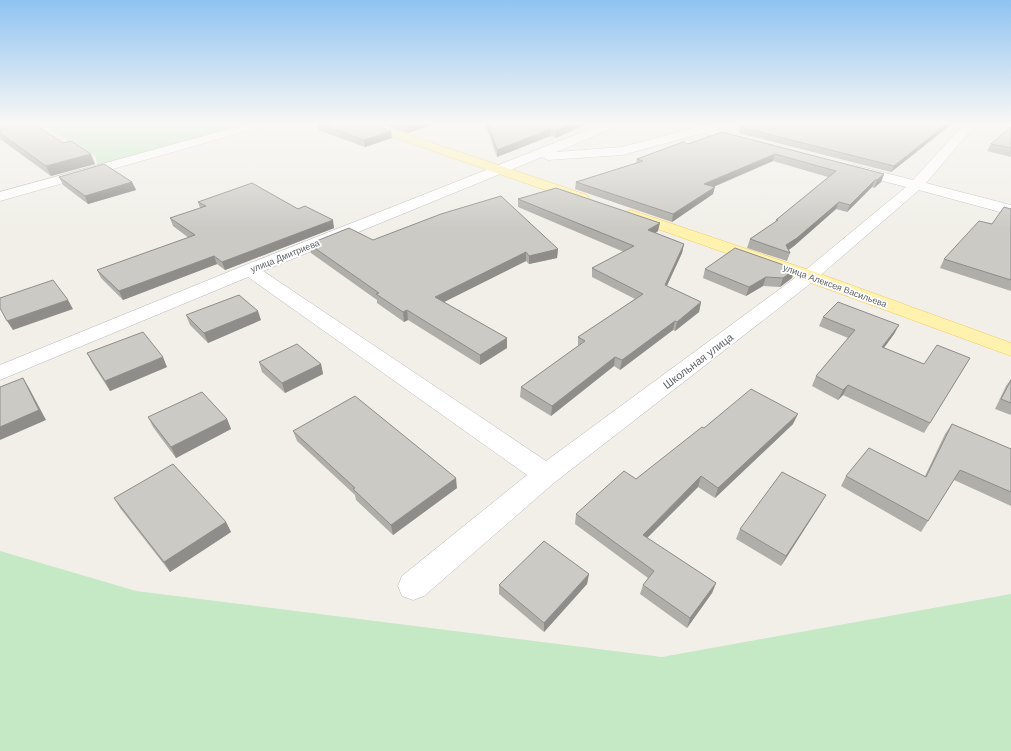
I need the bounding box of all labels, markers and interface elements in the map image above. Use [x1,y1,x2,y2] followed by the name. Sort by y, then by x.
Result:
[249,238,321,274] street label: улица Дмитриева
[782,263,888,309] street label: улица Алексея Васильева
[661,330,736,391] street label: Школьная улица

